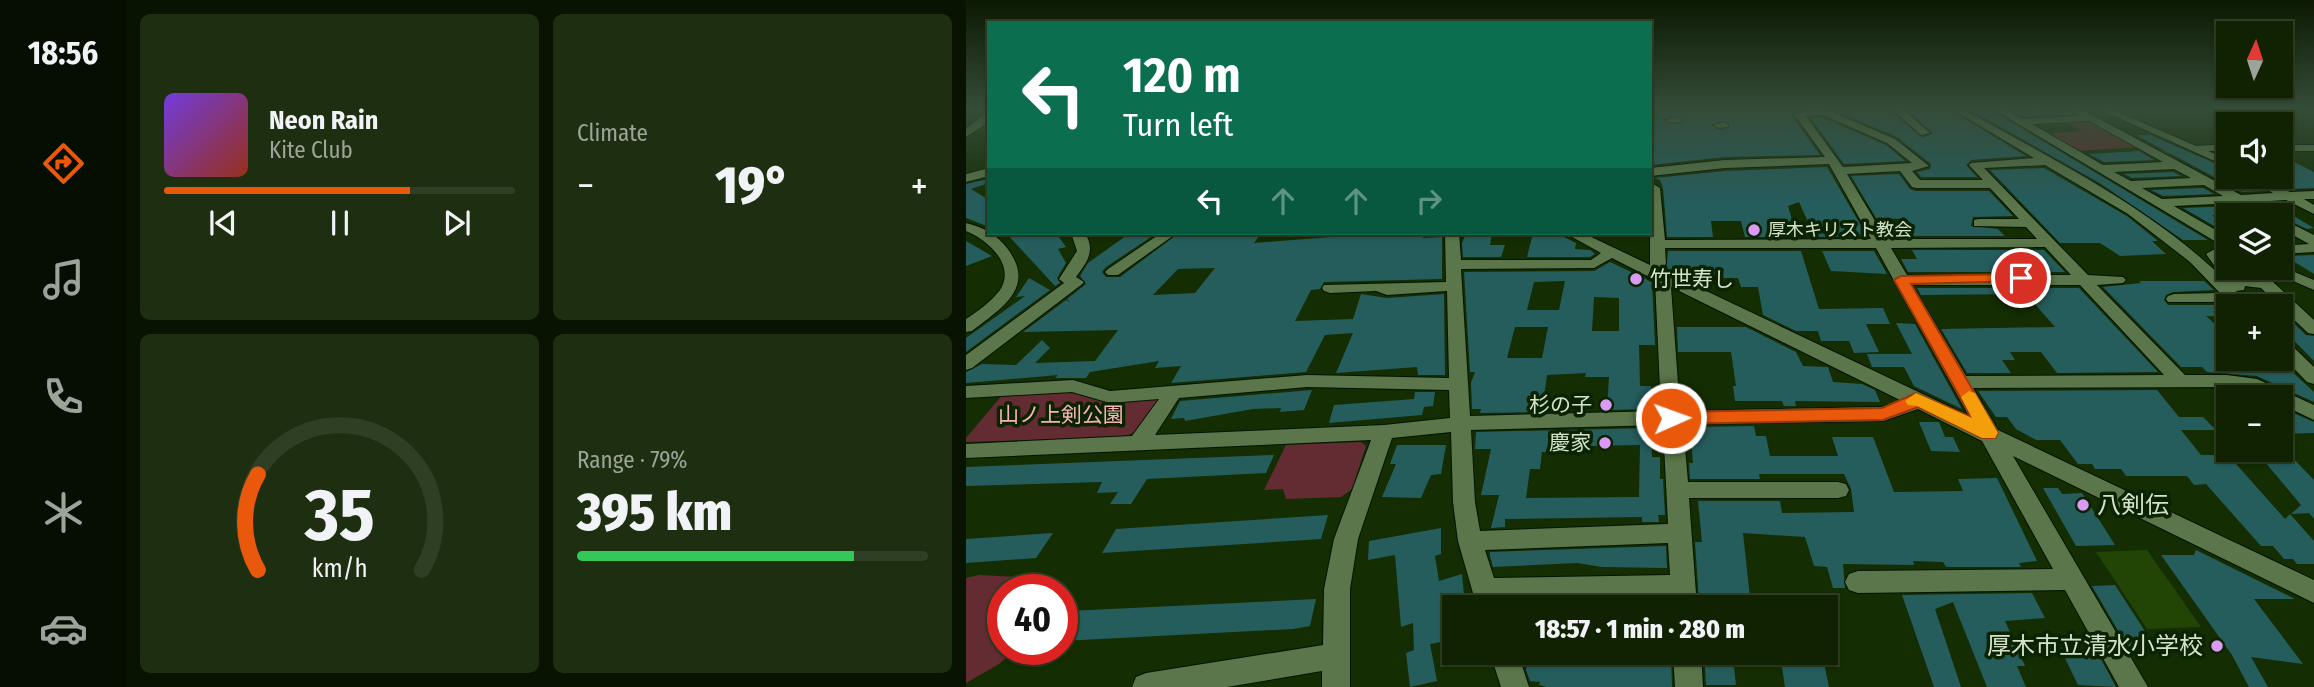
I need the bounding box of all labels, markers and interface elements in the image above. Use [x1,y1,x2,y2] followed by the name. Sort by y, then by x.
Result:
[2216,21,2292,98] north arrow
[2216,21,2293,462] map controls
[28,34,98,72] text: 18:56
[1123,46,1241,105] text: 120 m
[1008,49,1099,140] icon: left
[269,105,378,136] text: Neon Rain
[1123,106,1233,144] text: Turn left
[2216,112,2293,189] button: sound
[577,119,648,147] text: Climate
[269,136,353,164] text: Kite Club
[39,139,88,188] icon: directions
[715,154,790,217] text: 19°
[577,163,594,209] text: −
[911,163,928,209] text: +
[1191,182,1229,220] icon: left
[1264,182,1302,220] icon: ahead
[1337,182,1375,220] icon: ahead
[1410,182,1448,220] icon: right
[2216,203,2293,280] button: layers
[204,204,242,242] icon: previous
[321,204,359,242] icon: pause
[438,204,476,242] icon: next
[1768,219,1912,241] place label: 厚木キリスト教会
[1746,222,1762,238] marker: 厚木キリスト教会
[1991,248,2051,308] pin
[39,255,88,304] icon: music
[2002,259,2040,297] icon: arrive
[1650,266,1734,292] place label: 竹世寿し
[1628,271,1644,287] marker: 竹世寿し
[2216,294,2293,371] button: +
[39,372,88,421] icon: phone
[1634,381,1708,455] position arrow
[2216,385,2293,462] button: −
[1529,392,1592,418] place label: 杉の子
[1598,397,1614,413] marker: 杉の子
[998,402,1124,428] park label: 山ノ上剣公園
[1549,430,1591,456] place label: 慶家
[1597,435,1613,451] marker: 慶家
[577,446,688,474] text: Range · 79%
[303,472,375,559] text: 35
[577,481,732,544] text: 395 km
[39,488,88,537] icon: climate
[2097,491,2169,519] place label: 八剣伝
[2075,497,2091,513] marker: 八剣伝
[312,553,367,583] text: km/h
[987,574,1078,665] speed limit sign: 40
[39,604,88,653] icon: car
[1535,614,1745,645] text: 18:57 · 1 min · 280 m
[1987,632,2203,660] place label: 厚木市立清水小学校
[2209,638,2225,654] marker: 厚木市立清水小学校

